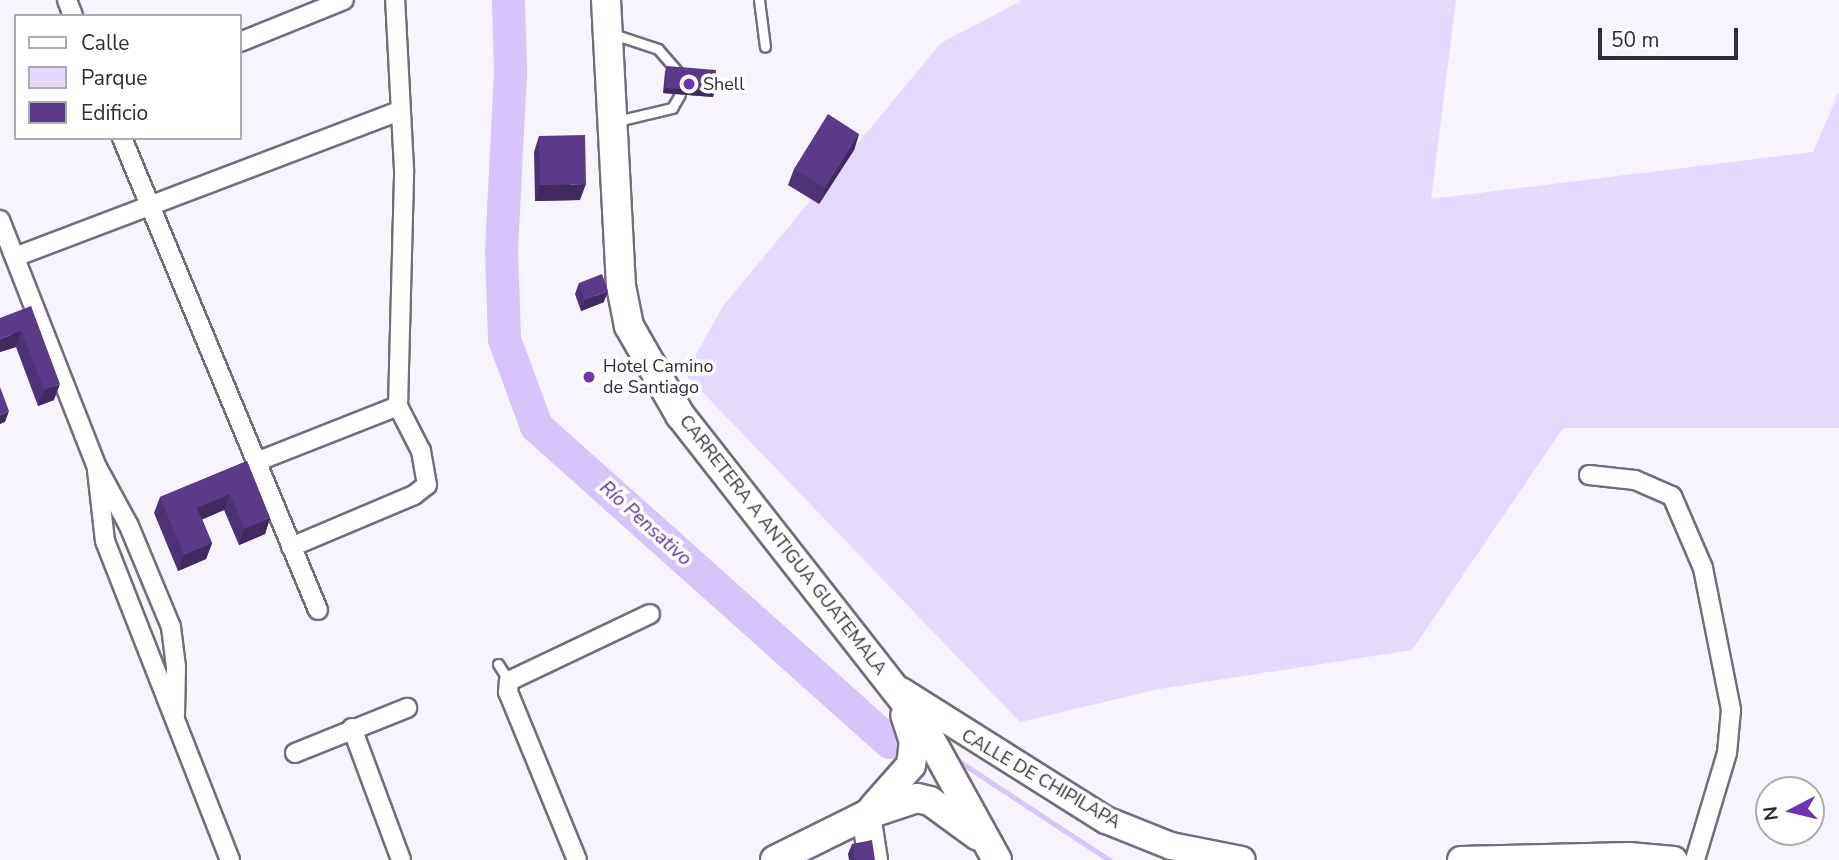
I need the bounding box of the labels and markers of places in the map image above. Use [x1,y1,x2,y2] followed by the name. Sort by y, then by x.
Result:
[703,73,745,95] place label: Shell
[681,76,697,92] marker: Shell
[603,356,714,398] place label: Hotel Camino de Santiago
[581,369,597,385] marker: Hotel Camino de Santiago

